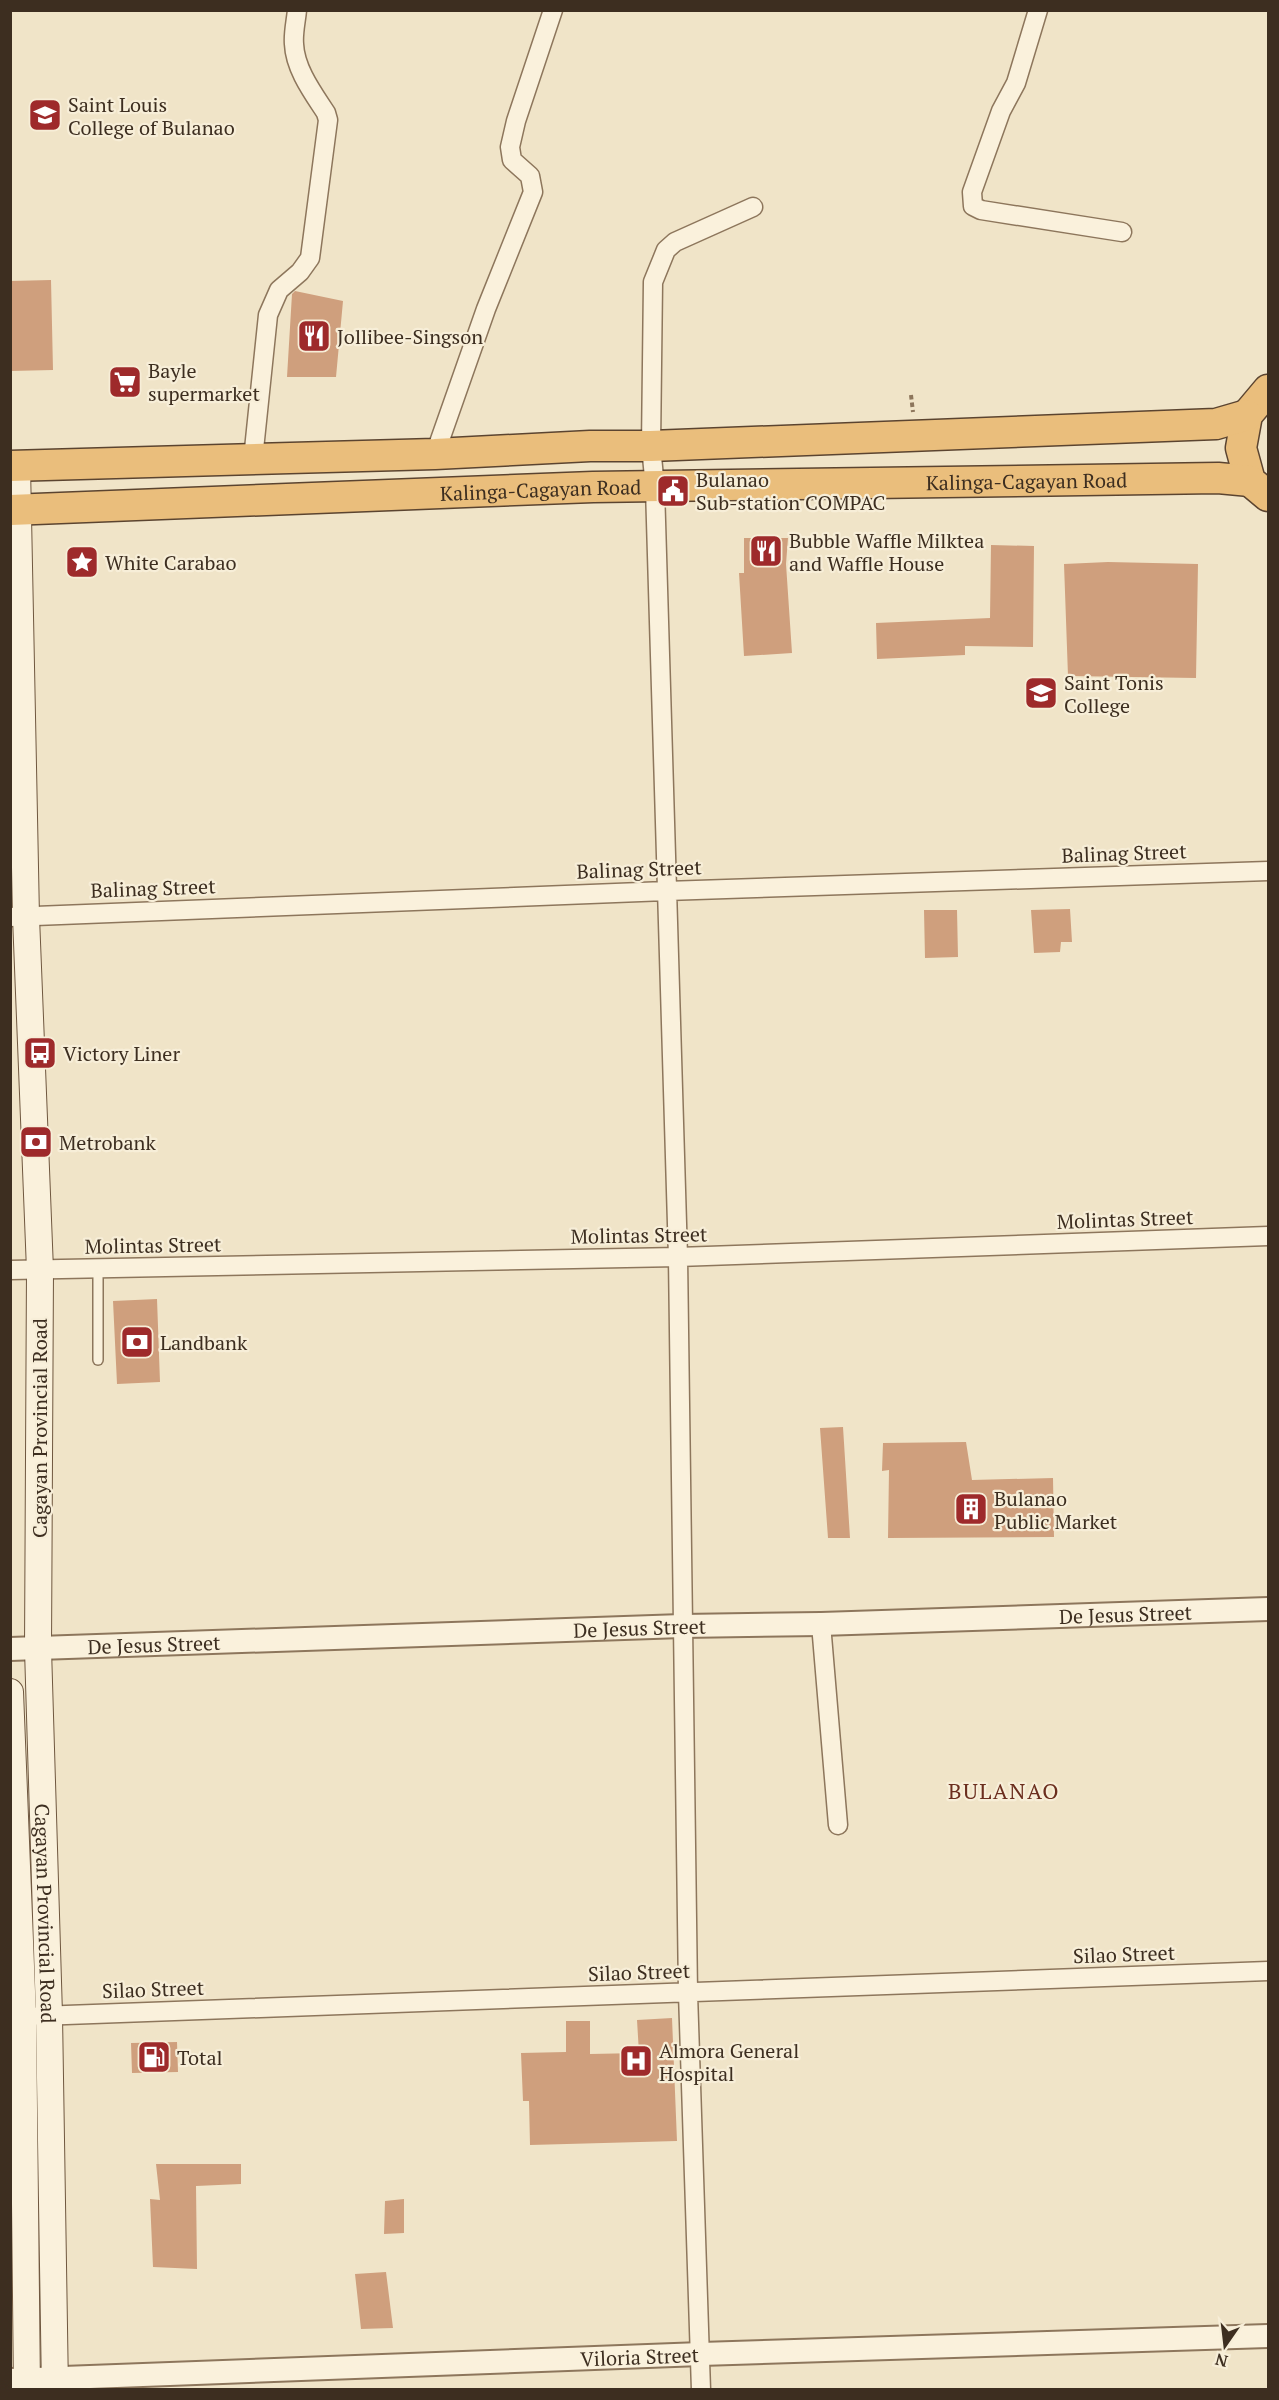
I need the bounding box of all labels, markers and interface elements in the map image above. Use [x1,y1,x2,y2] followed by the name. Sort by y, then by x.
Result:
[68,91,235,141] place label: Saint Louis College of Bulanao
[27,97,63,133] school or university icon: Saint Louis College of Bulanao
[296,318,332,354] restaurant icon: Jollibee-Singson
[337,323,483,350] place label: Jollibee-Singson
[148,357,260,407] place label: Bayle supermarket
[107,364,143,400] supermarket icon: Bayle supermarket
[696,466,885,516] place label: Bulanao Sub-station COMPAC
[926,466,1127,496] street label: Kalinga-Cagayan Road
[439,473,641,507] street label: Kalinga-Cagayan Road
[655,473,691,509] public building icon: Bulanao Sub-station COMPAC
[789,527,984,577] place label: Bubble Waffle Milktea and Waffle House
[748,533,784,569] restaurant icon: Bubble Waffle Milktea and Waffle House
[64,544,100,580] place icon: White Carabao
[105,549,237,576] place label: White Carabao
[1064,669,1164,719] place label: Saint Tonis College
[1023,675,1059,711] school or university icon: Saint Tonis College
[1061,837,1188,869] street label: Balinag Street
[576,853,703,885] street label: Balinag Street
[90,872,217,904] street label: Balinag Street
[22,1035,58,1071] bus stop icon: Victory Liner
[63,1040,180,1067] place label: Victory Liner
[18,1124,54,1160] bank icon: Metrobank
[59,1129,156,1156] place label: Metrobank
[1056,1203,1194,1235] street label: Molintas Street
[570,1220,708,1250] street label: Molintas Street
[84,1230,222,1260] street label: Molintas Street
[26,1318,53,1538] street label: Cagayan Provincial Road
[119,1324,155,1360] bank icon: Landbank
[160,1329,248,1356] place label: Landbank
[994,1485,1118,1535] place label: Bulanao Public Market
[953,1491,989,1527] building icon: Bulanao Public Market
[1058,1598,1193,1630] street label: De Jesus Street
[573,1612,707,1643] street label: De Jesus Street
[87,1628,221,1660] street label: De Jesus Street
[948,1776,1060,1805] district label: BULANAO
[29,1803,63,2024] street label: Cagayan Provincial Road
[1072,1939,1176,1969] street label: Silao Street
[587,1957,691,1987] street label: Silao Street
[101,1974,205,2004] street label: Silao Street
[659,2037,799,2087] place label: Almora General Hospital
[136,2039,172,2075] fuel station icon: Total
[618,2043,654,2079] hospital icon: Almora General Hospital
[177,2044,223,2071] place label: Total
[1195,2316,1255,2376] north arrow
[580,2341,700,2372] street label: Viloria Street
[1213,2348,1230,2373] text: N

